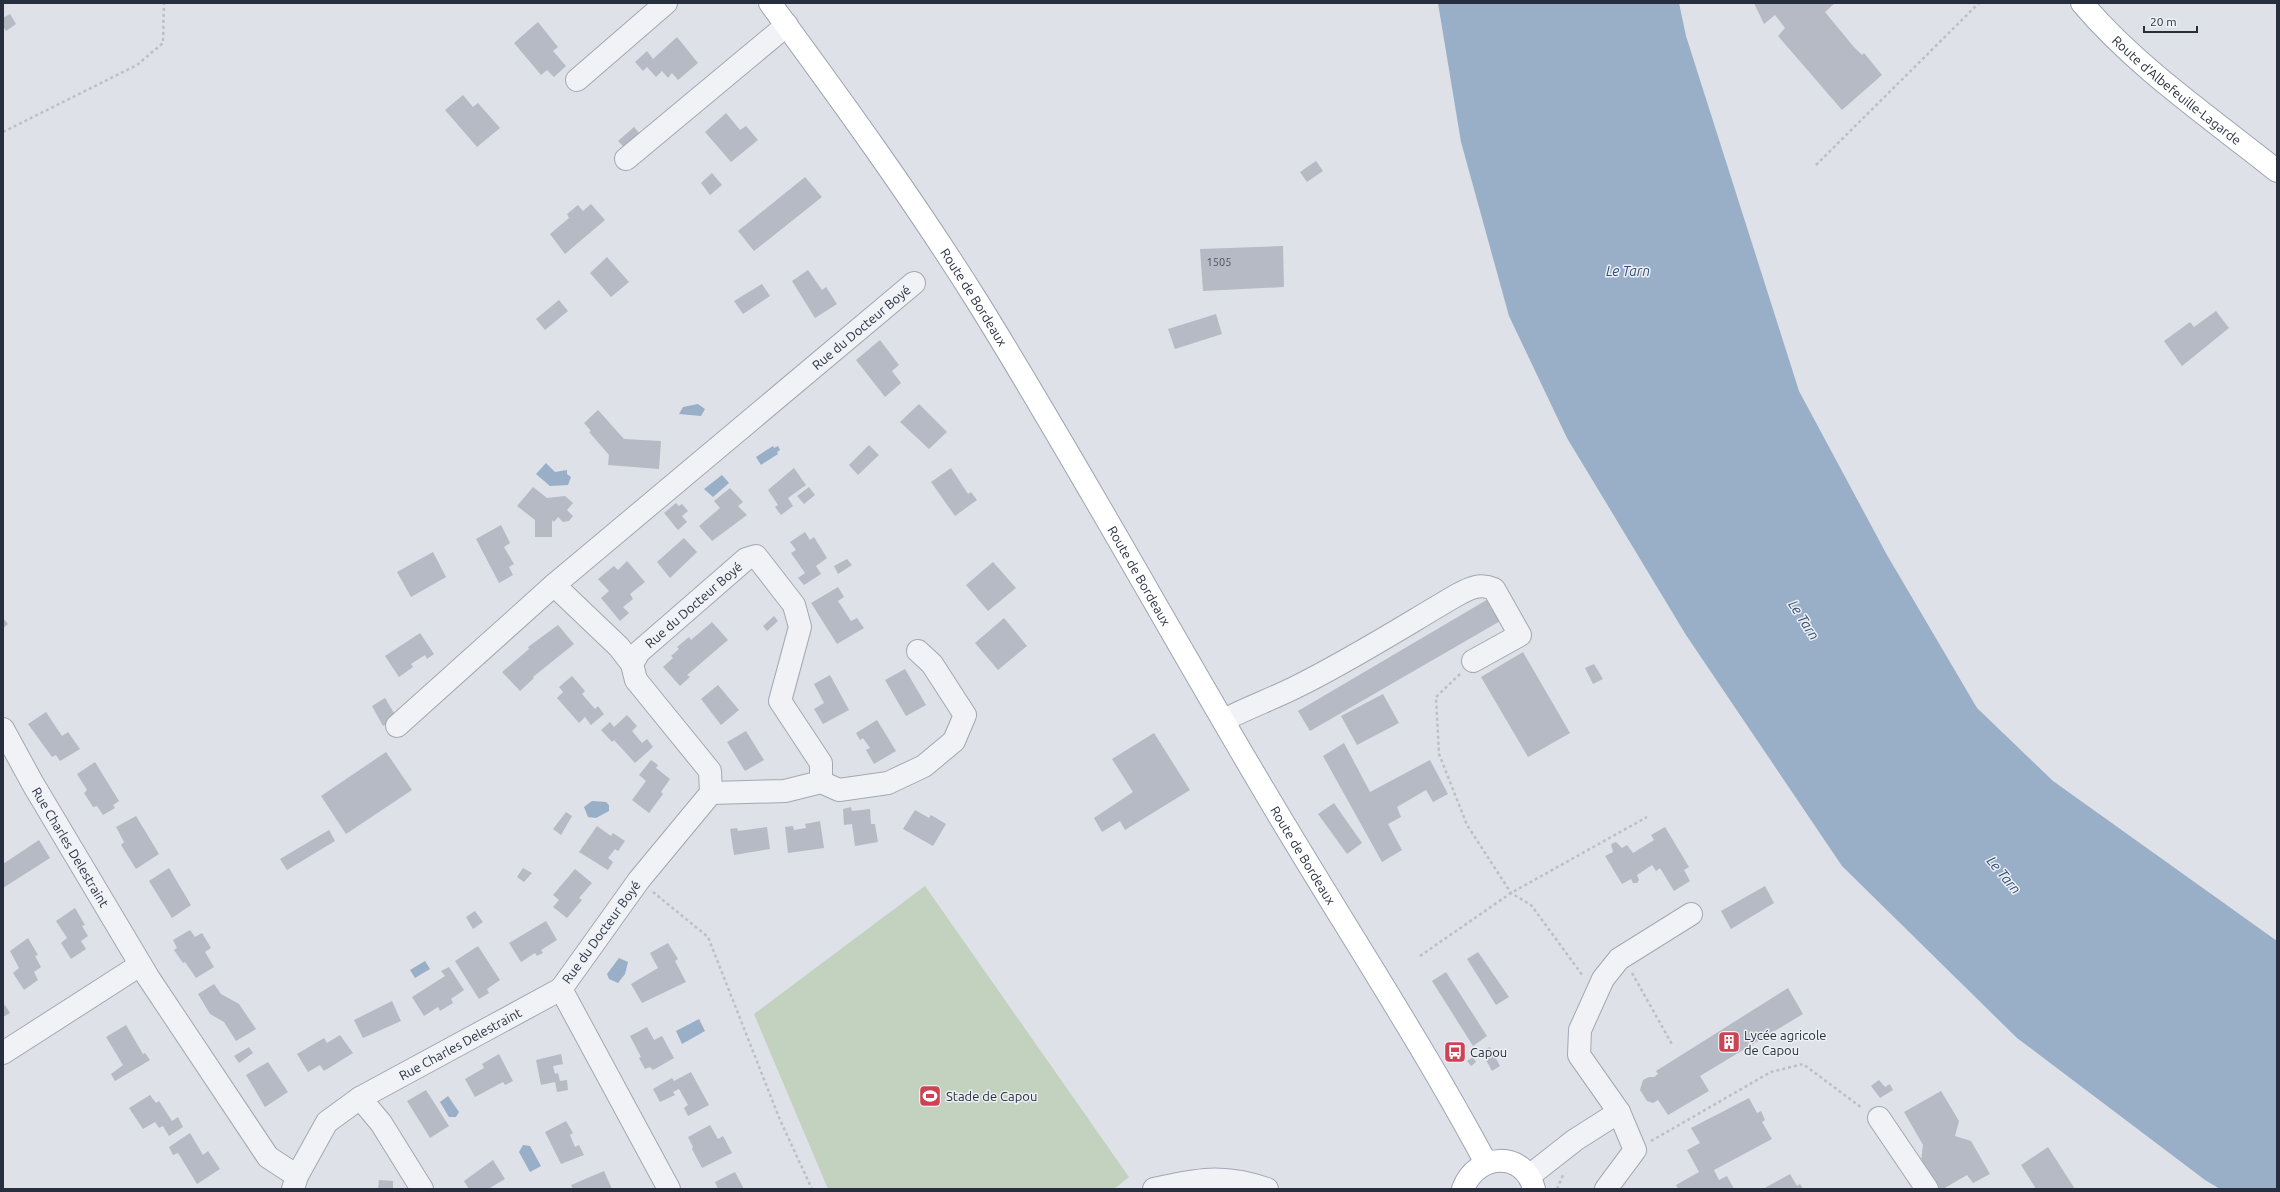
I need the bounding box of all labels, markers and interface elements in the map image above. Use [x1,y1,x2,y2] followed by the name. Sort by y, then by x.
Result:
[2144,8,2197,34] scale bar
[2150,15,2177,28] text: 20 m
[2110,33,2244,147] street label: Route d'Albefeuille-Lagarde
[938,246,1010,349] street label: Route de Bordeaux
[1207,256,1231,268] house number: 1505
[1606,263,1650,279] water label: Le Tarn
[809,282,913,372] street label: Rue du Docteur Boyé
[1105,523,1174,628] street label: Route de Bordeaux
[642,559,745,650] street label: Rue du Docteur Boyé
[1785,597,1823,643] water label: Le Tarn
[29,785,112,909] street label: Rue Charles Delestraint
[1268,804,1339,907] street label: Route de Bordeaux
[1984,853,2024,897] water label: Le Tarn
[559,878,643,986] street label: Rue du Docteur Boyé
[396,1005,524,1083] street label: Rue Charles Delestraint
[1744,1028,1826,1057] place label: Lycée agricole de Capou
[1716,1029,1742,1055] building icon: Lycée agricole de Capou
[1442,1039,1468,1065] bus stop icon: Capou
[1470,1045,1507,1059] place label: Capou
[917,1083,943,1109] sports icon: Stade de Capou
[946,1089,1037,1103] place label: Stade de Capou

